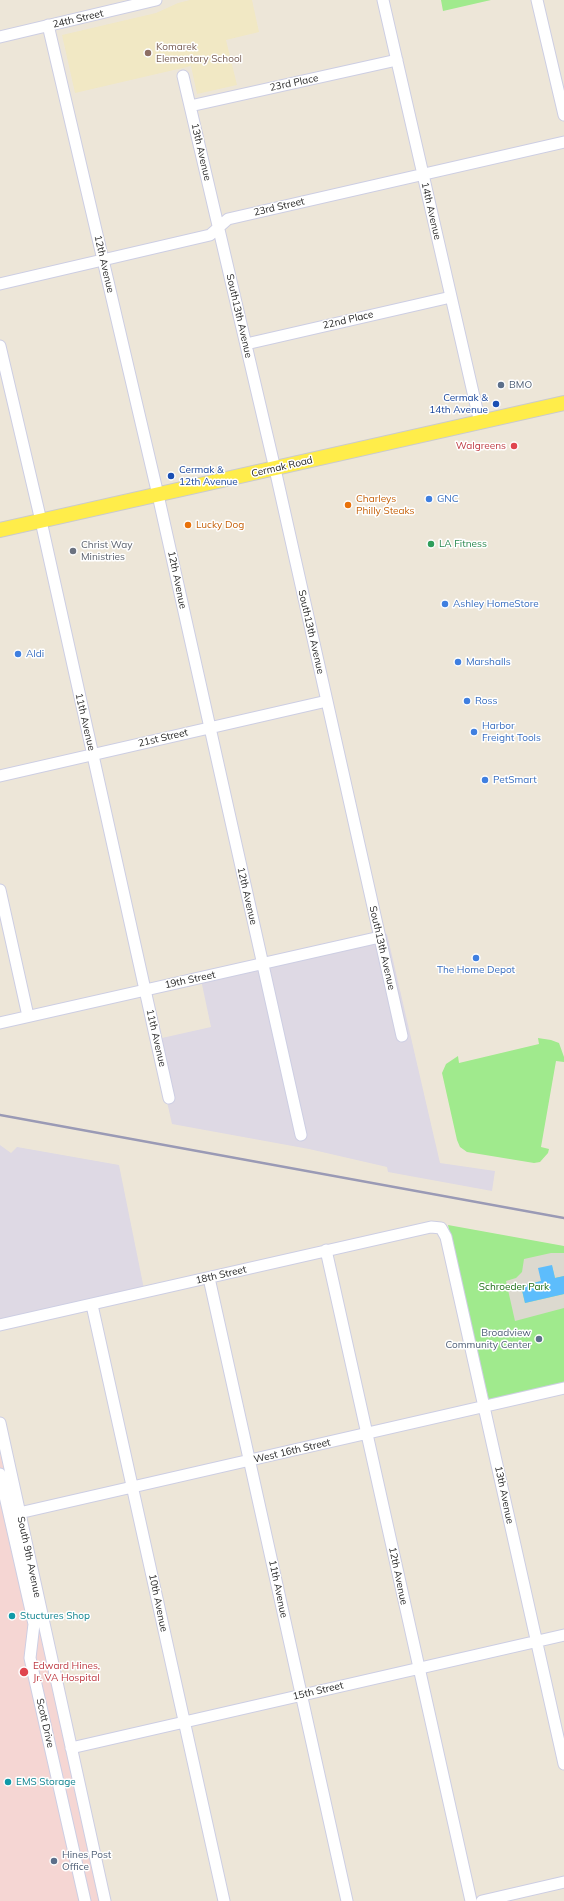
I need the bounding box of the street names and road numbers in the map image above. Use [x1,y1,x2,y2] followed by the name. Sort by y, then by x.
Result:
[52,7,104,31] street label: 24th Street
[269,72,319,94] street label: 23rd Place
[189,122,213,182] street label: 13th Avenue
[419,181,443,241] street label: 14th Avenue
[252,195,306,219] street label: 23rd Street
[92,234,116,294] street label: 12th Avenue
[223,273,255,359] street label: South13th Avenue
[321,308,375,332] street label: 22nd Place
[250,454,314,480] street label: Cermak Road
[165,550,189,610] street label: 12th Avenue
[295,589,327,675] street label: South13th Avenue
[73,692,97,752] street label: 11th Avenue
[137,726,189,750] street label: 21st Street
[235,866,259,926] street label: 12th Avenue
[366,905,398,991] street label: South13th Avenue
[164,969,216,991] street label: 19th Street
[144,1008,168,1068] street label: 11th Avenue
[195,1263,247,1287] street label: 18th Street
[252,1436,332,1466] street label: West 16th Street
[492,1465,516,1525] street label: 13th Avenue
[15,1515,43,1599] street label: South 9th Avenue
[386,1546,410,1606] street label: 12th Avenue
[266,1559,290,1619] street label: 11th Avenue
[146,1573,170,1633] street label: 10th Avenue
[292,1679,344,1703] street label: 15th Street
[33,1697,57,1749] street label: Scott Drive

